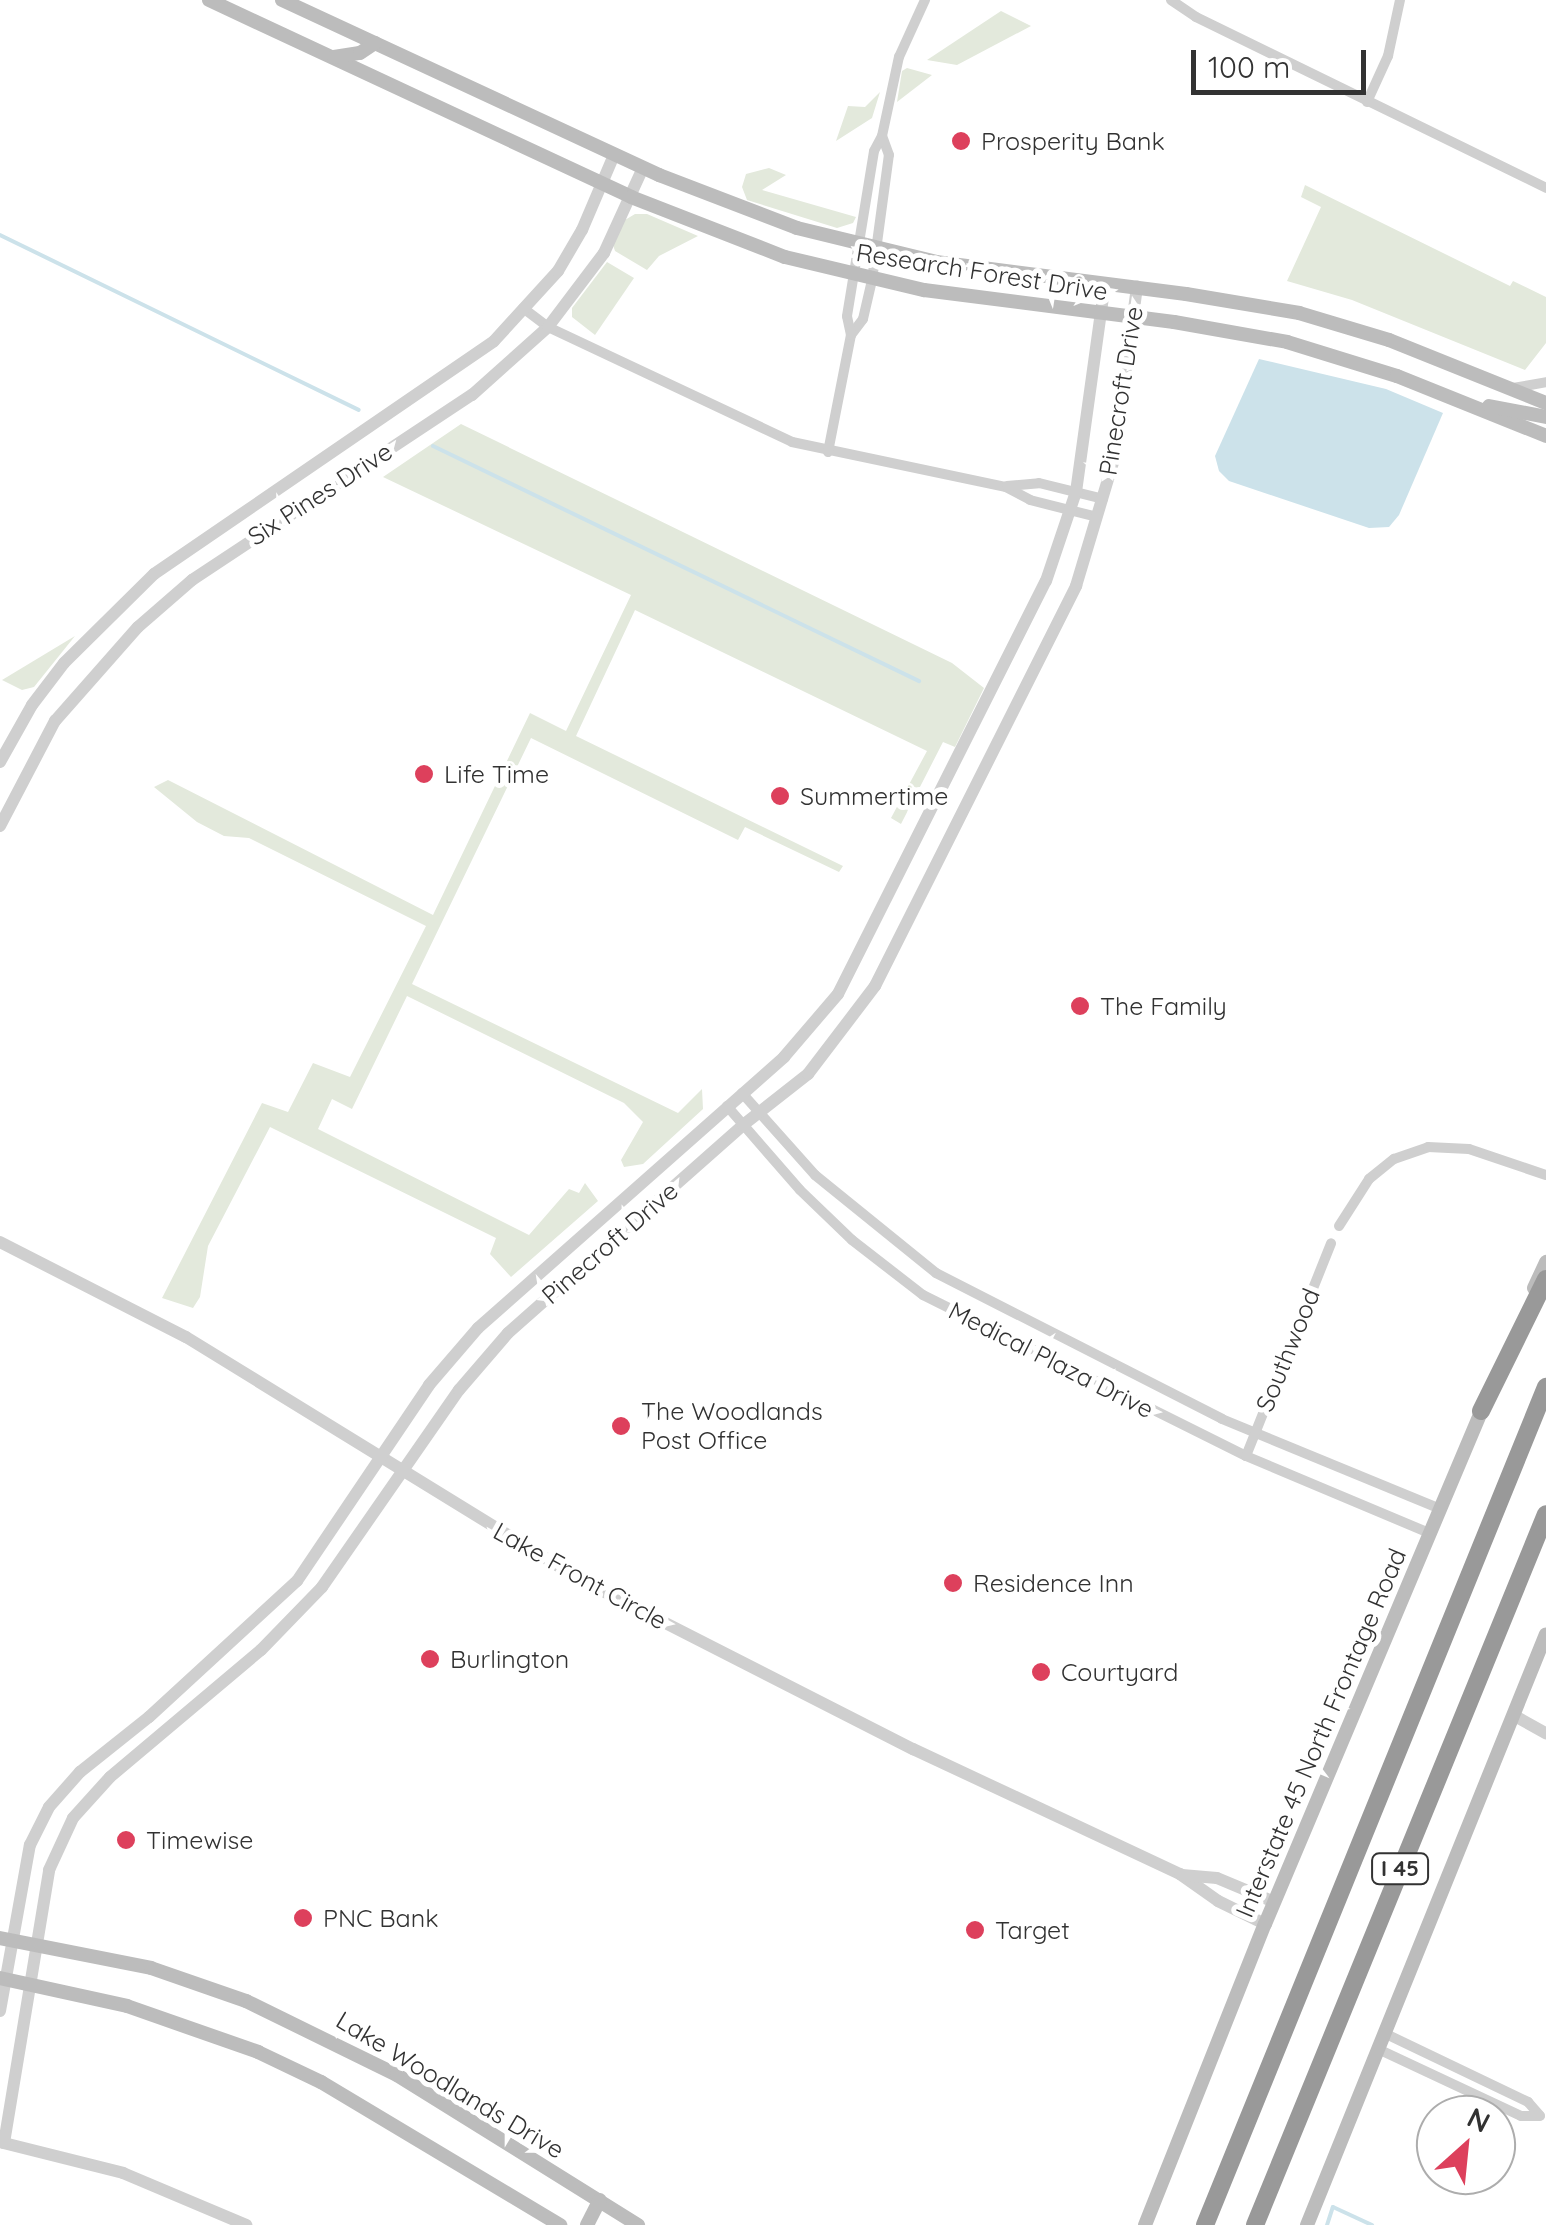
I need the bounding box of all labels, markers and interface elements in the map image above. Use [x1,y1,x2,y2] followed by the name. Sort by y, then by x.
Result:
[1196,30,1371,92] scale bar
[1208,48,1290,86] text: 100 m
[981,126,1165,156] place label: Prosperity Bank
[950,130,972,152] marker: Prosperity Bank
[854,237,1110,307] street label: Research Forest Drive
[1093,304,1149,478] street label: Pinecroft Drive
[242,436,398,552] street label: Six Pines Drive
[444,759,549,789] place label: Life Time
[413,763,435,785] marker: Life Time
[800,781,948,811] place label: Summertime
[769,785,791,807] marker: Summertime
[1100,991,1227,1021] place label: The Family
[1069,995,1091,1017] marker: The Family
[536,1176,684,1310] street label: Pinecroft Drive
[1250,1284,1326,1416] street label: Southwood
[944,1295,1158,1425] street label: Medical Plaza Drive
[641,1397,823,1456] place label: The Woodlands Post Office
[610,1415,632,1437] marker: The Woodlands Post Office
[488,1516,672,1636] street label: Lake Front Circle
[1229,1544,1413,1922] street label: Interstate 45 North Frontage Road
[973,1568,1134,1598] place label: Residence Inn
[942,1572,964,1594] marker: Residence Inn
[450,1644,569,1674] place label: Burlington
[419,1648,441,1670] marker: Burlington
[1061,1657,1178,1687] place label: Courtyard
[1030,1661,1052,1683] marker: Courtyard
[146,1825,253,1855] place label: Timewise
[115,1829,137,1851] marker: Timewise
[1370,1852,1430,1886] road number: I 45
[323,1903,438,1933] place label: PNC Bank
[292,1907,314,1929] marker: PNC Bank
[995,1915,1070,1945] place label: Target
[964,1919,986,1941] marker: Target
[331,2005,569,2165] street label: Lake Woodlands Drive
[1416,2095,1516,2195] north arrow
[1462,2099,1496,2140] text: N

